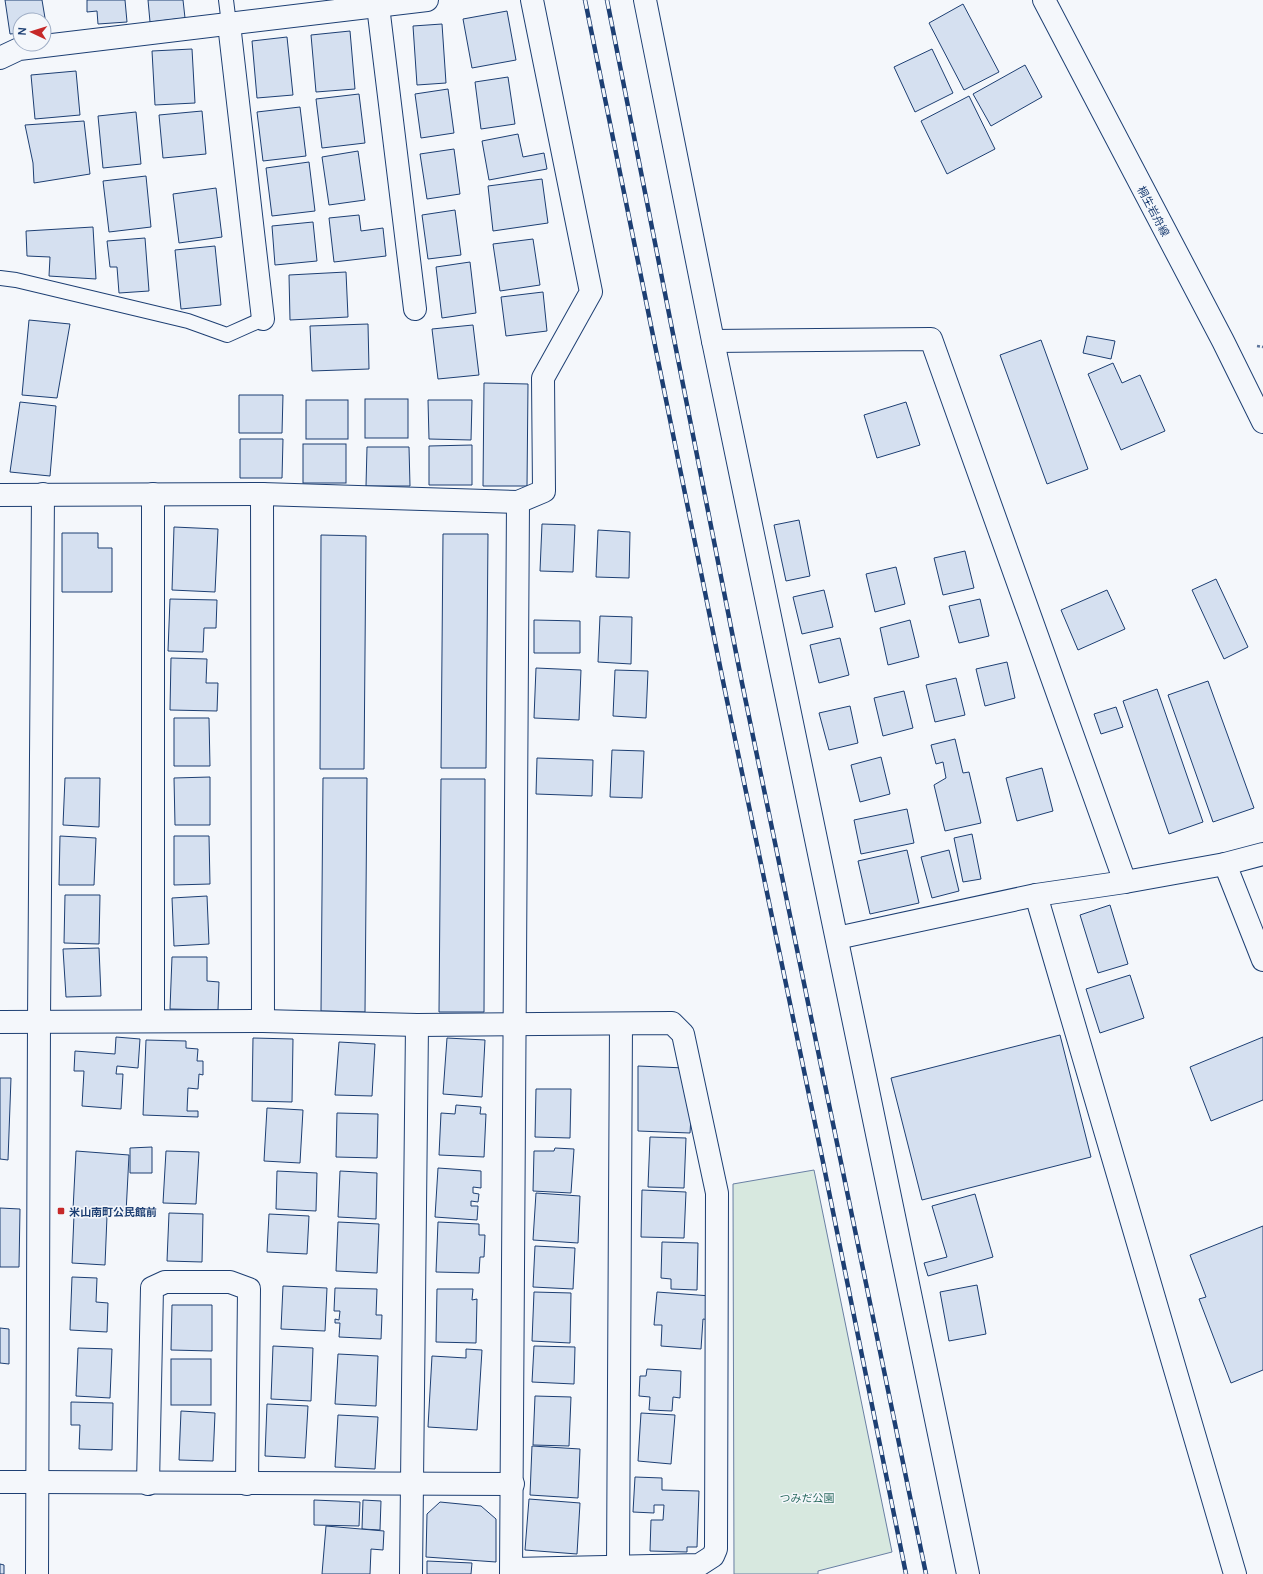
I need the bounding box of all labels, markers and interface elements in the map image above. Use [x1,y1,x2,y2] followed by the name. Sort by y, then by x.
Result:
[12,12,52,52] north arrow
[14,27,29,36] text: N
[1134,183,1174,239] street label: 桐生岩舟線
[69,1204,157,1219] place label: 米山南町公民館前
[56,1206,66,1216] marker: 米山南町公民館前
[780,1490,835,1505] park label: つみだ公園

